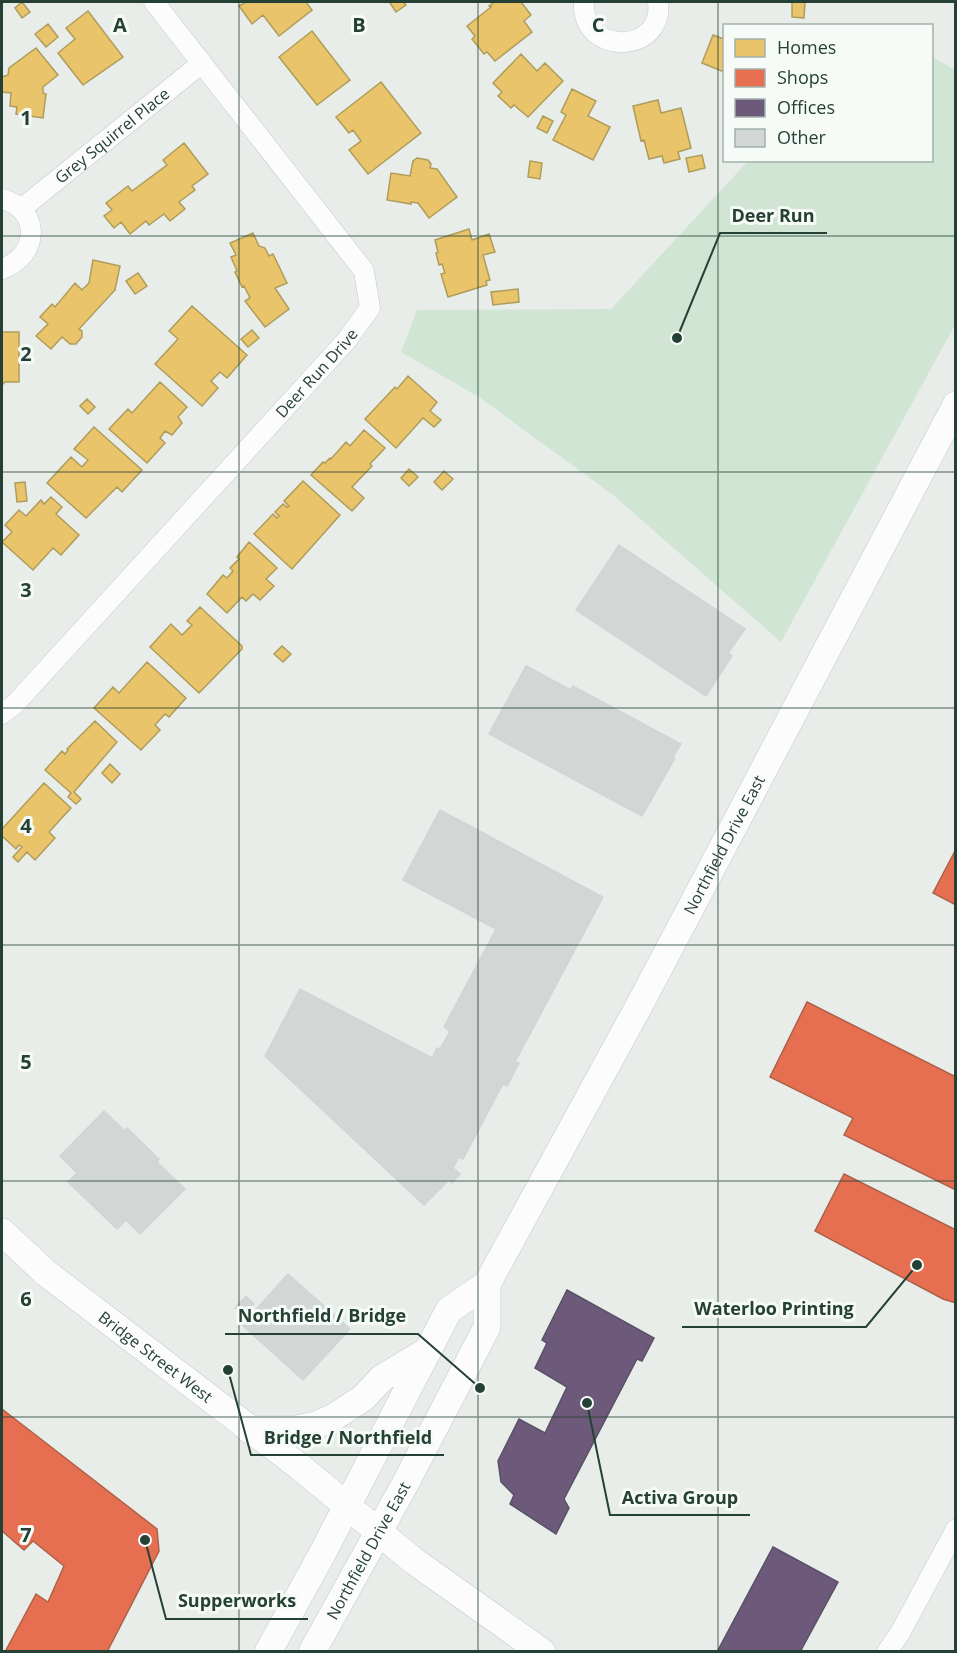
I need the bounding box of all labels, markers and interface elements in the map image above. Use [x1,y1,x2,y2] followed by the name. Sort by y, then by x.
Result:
[113,11,127,38] text: A
[352,11,366,38] text: B
[592,11,605,38] text: C
[723,24,933,162] legend
[777,35,836,59] text: Homes
[777,65,828,89] text: Shops
[50,83,174,188] street label: Grey Squirrel Place
[777,95,835,119] text: Offices
[20,104,32,131] text: 1
[777,125,827,149] text: Other
[720,197,827,233] callout: Deer Run
[732,203,815,227] text: Deer Run
[270,324,362,422] street label: Deer Run Drive
[20,340,32,367] text: 2
[20,576,32,603] text: 3
[678,771,770,918] street label: Northfield Drive East
[20,812,32,839] text: 4
[20,1048,32,1075] text: 5
[20,1285,32,1312] text: 6
[682,1291,866,1327] callout: Waterloo Printing
[694,1296,854,1320] text: Waterloo Printing
[225,1298,418,1334] callout: Northfield / Bridge
[238,1303,406,1327] text: Northfield / Bridge
[94,1306,218,1408] street label: Bridge Street West
[251,1419,444,1455] callout: Bridge / Northfield
[264,1425,432,1449] text: Bridge / Northfield
[321,1478,416,1623] street label: Northfield Drive East
[610,1479,750,1515] callout: Activa Group
[622,1485,738,1509] text: Activa Group
[20,1521,32,1548] text: 7
[166,1583,308,1619] callout: Supperworks
[178,1588,296,1612] text: Supperworks

